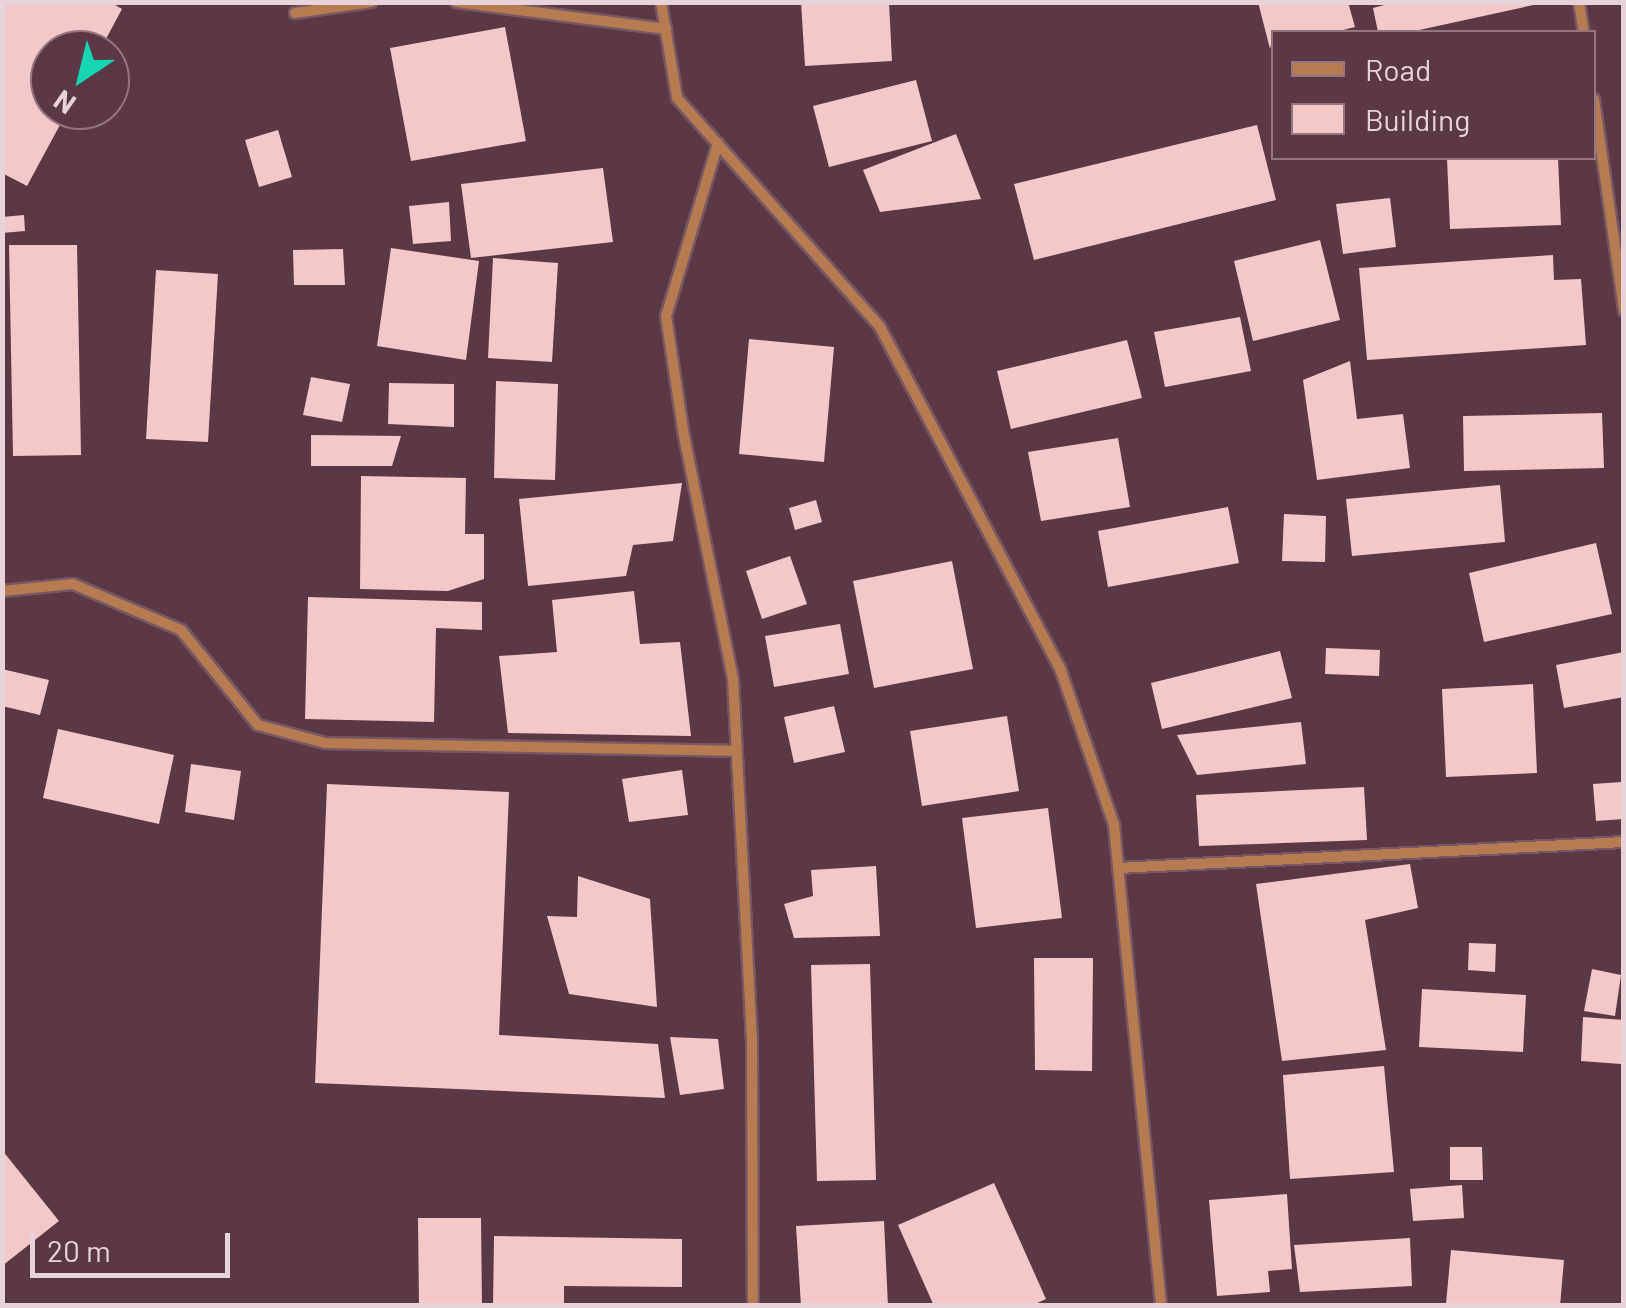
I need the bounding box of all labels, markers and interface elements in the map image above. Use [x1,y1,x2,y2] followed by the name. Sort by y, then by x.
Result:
[30,30,130,130] north arrow
[1271,30,1596,160] legend
[1365,51,1431,87] text: Road
[47,84,81,122] text: N
[1365,101,1470,137] text: Building
[35,1213,235,1275] scale bar
[47,1232,111,1268] text: 20 m

